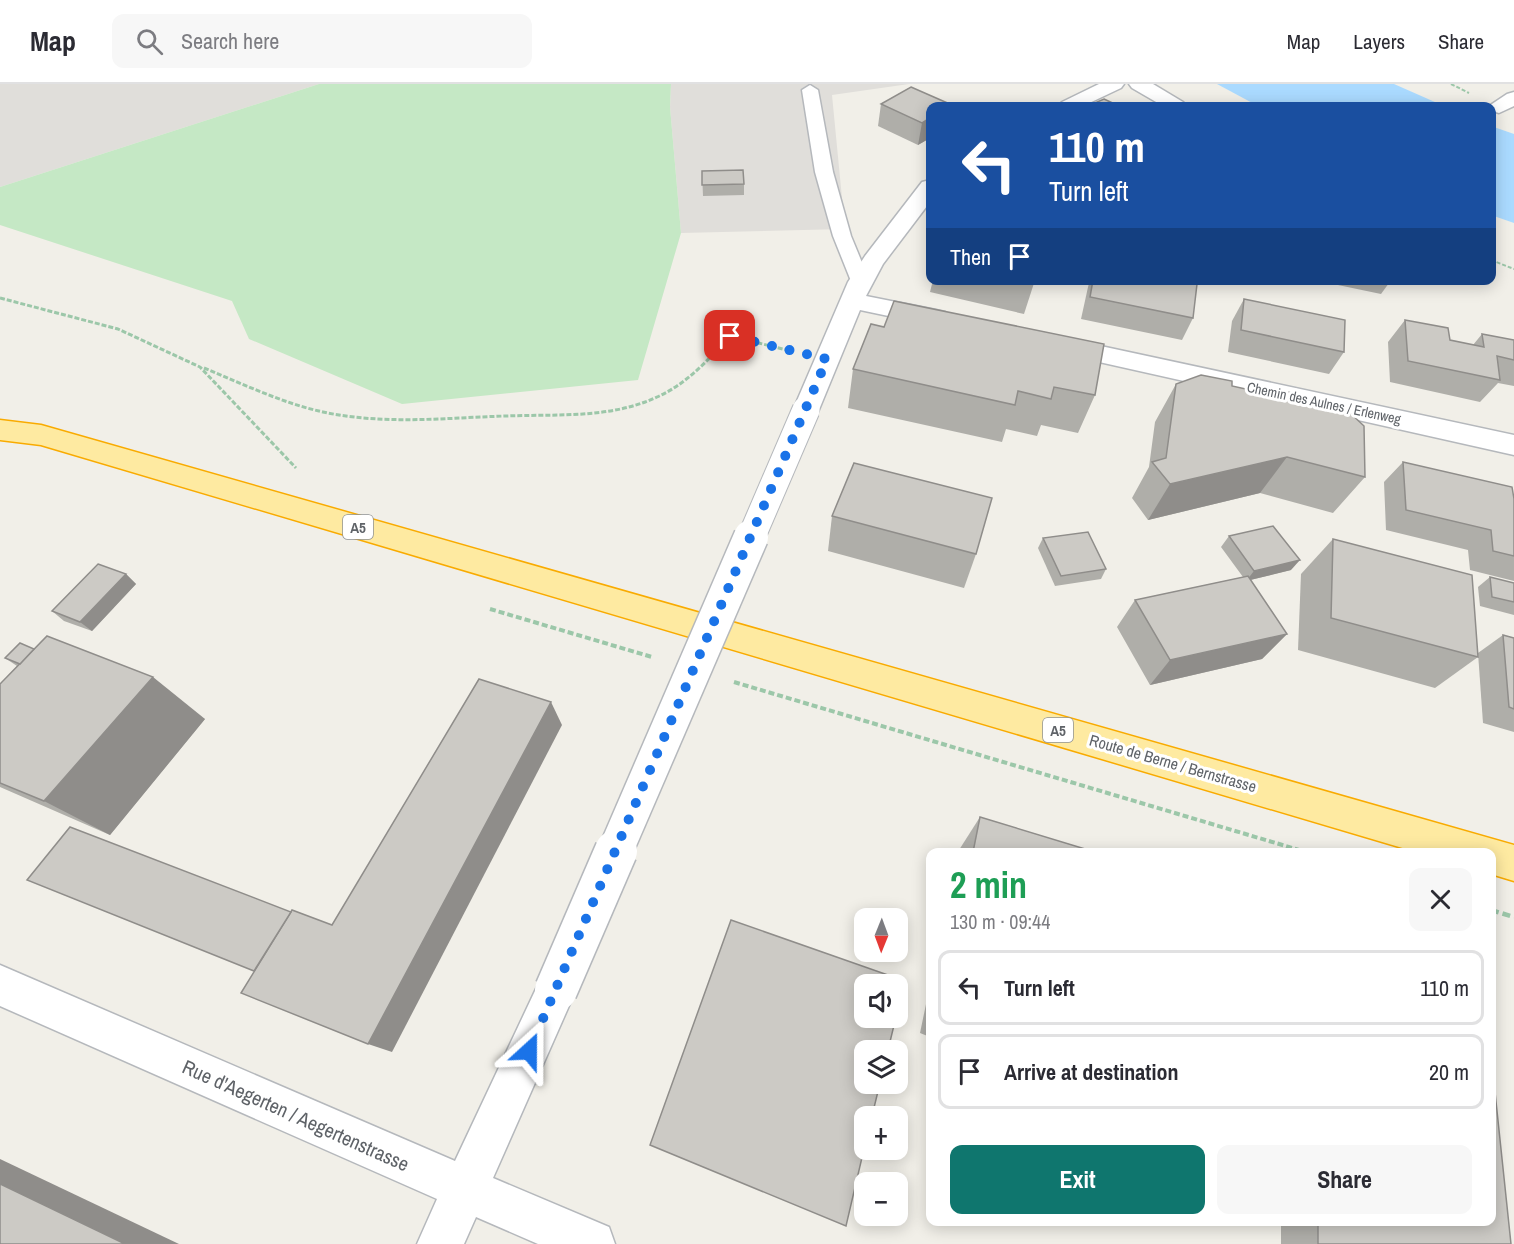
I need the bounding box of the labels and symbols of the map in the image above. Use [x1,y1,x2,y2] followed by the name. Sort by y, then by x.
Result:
[704,310,755,361] pin
[1245,378,1403,428] street label: Chemin des Aulnes / Erlenweg
[343,515,373,539] road number: A5
[1043,718,1073,742] road number: A5
[1087,729,1259,797] street label: Route de Berne / Bernstrasse
[854,908,908,962] north arrow
[497,1019,561,1083] position arrow
[178,1053,414,1177] street label: Rue d'Aegerten / Aegertenstrasse

